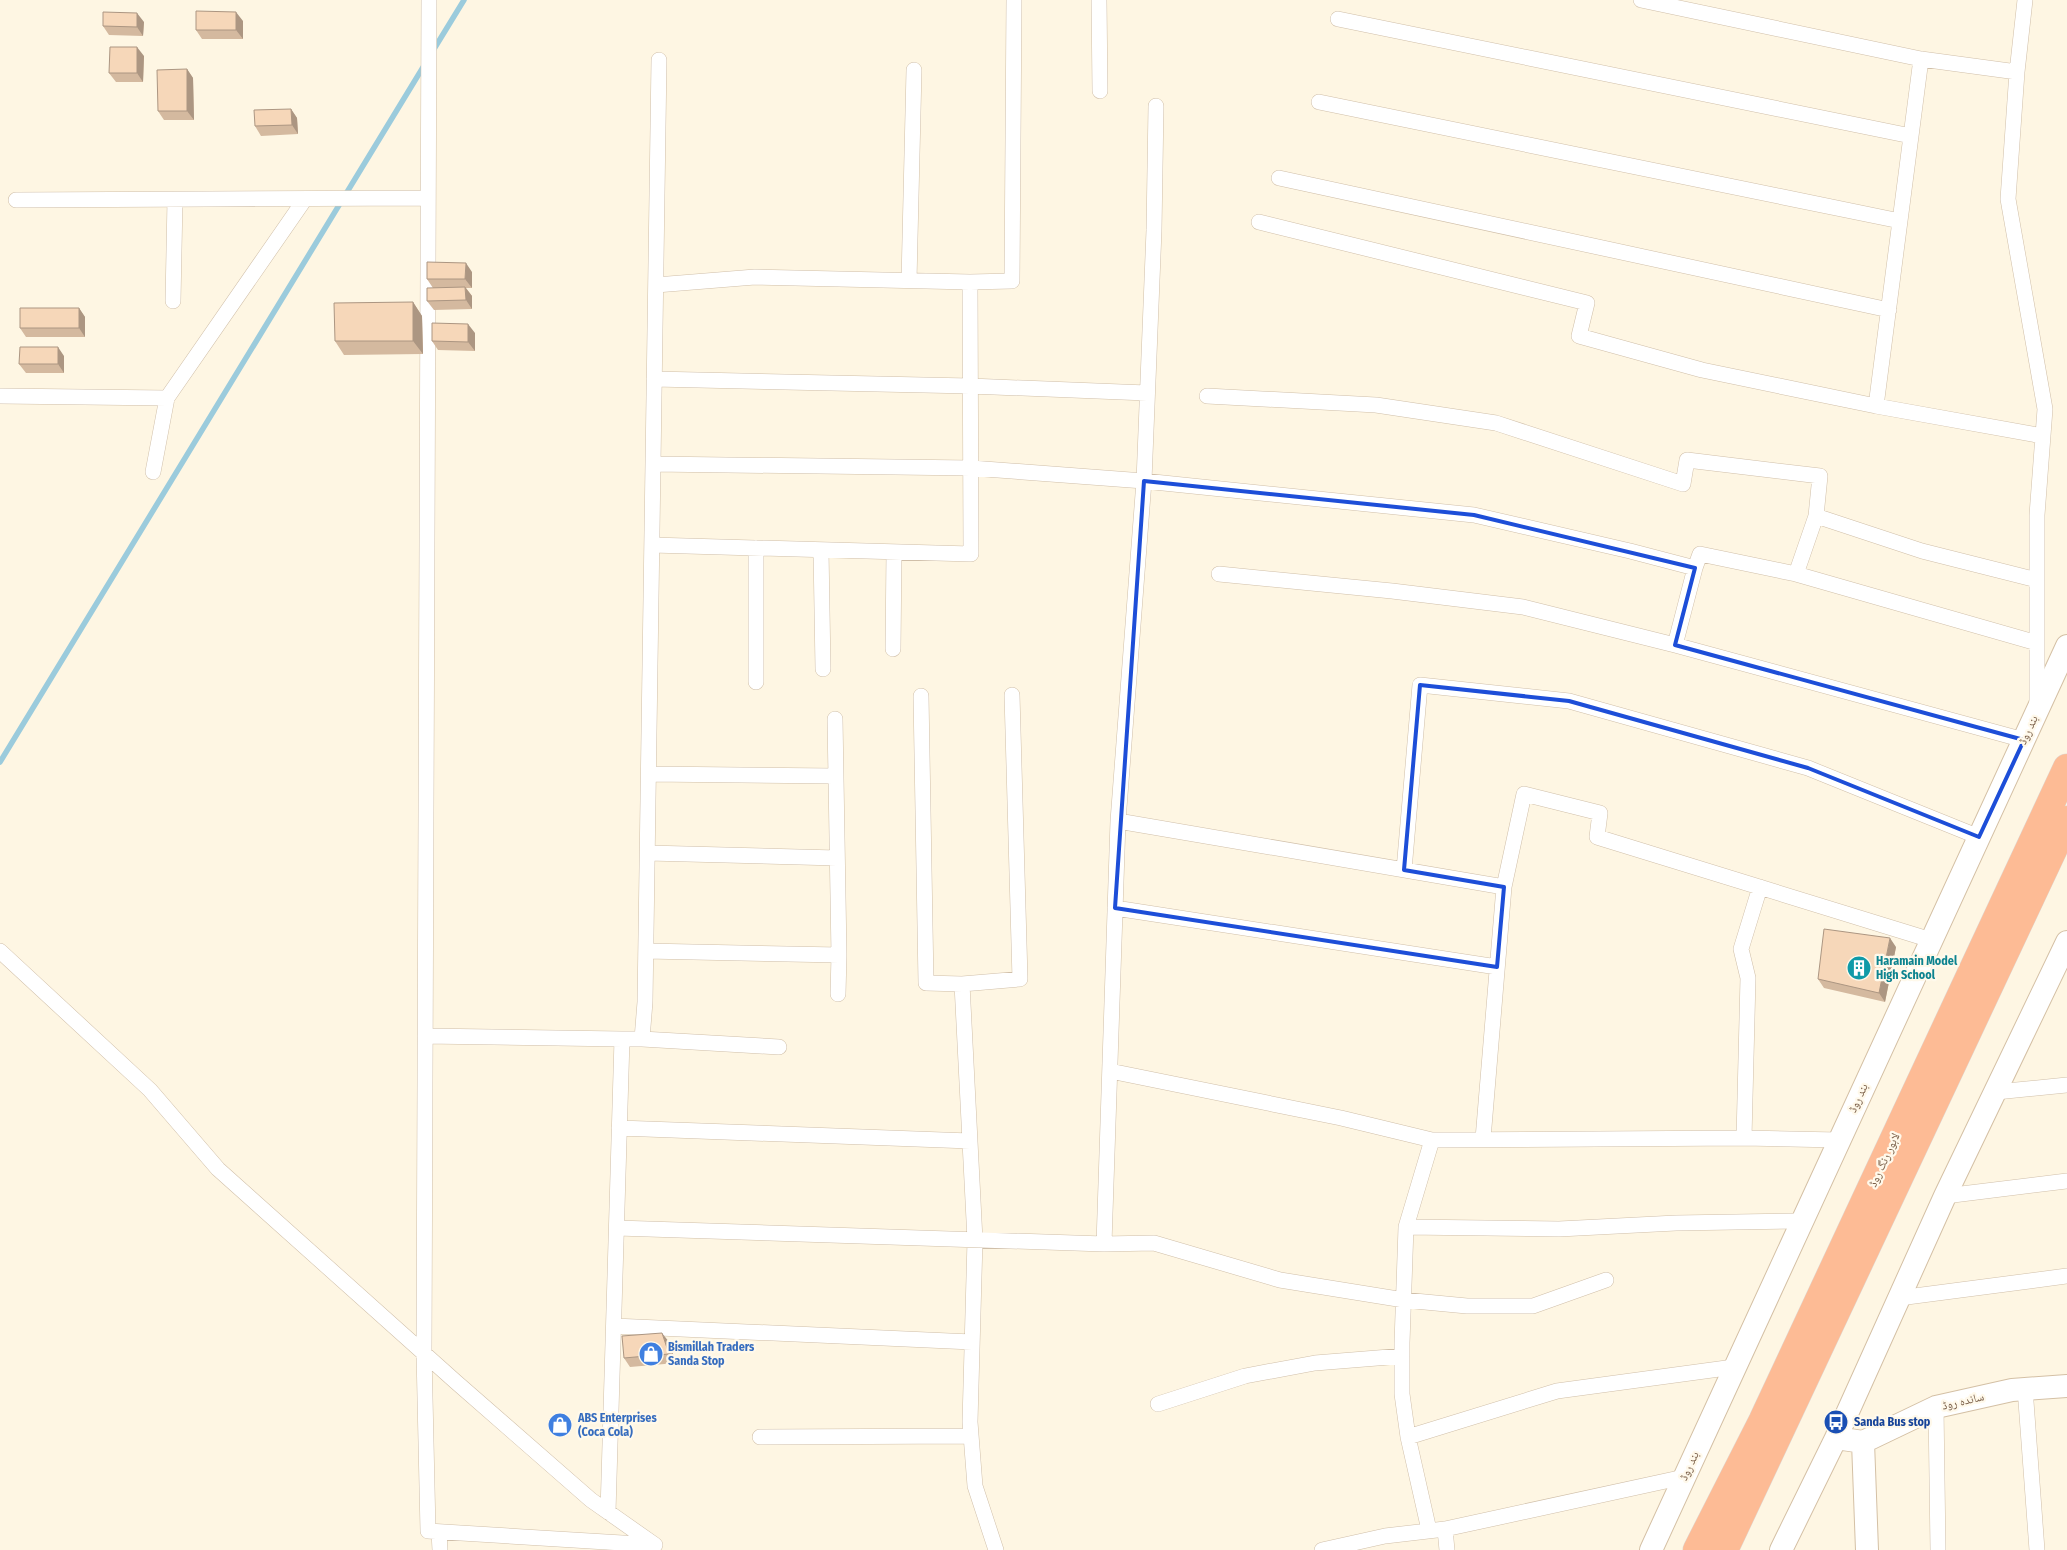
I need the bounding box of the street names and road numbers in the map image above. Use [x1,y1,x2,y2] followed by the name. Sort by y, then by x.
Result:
[2015,713,2041,747] street label: بند روڈ
[1845,1081,1871,1115] street label: بند روڈ
[1865,1131,1903,1189] street label: لاہور رنگ روڈ
[1941,1389,1986,1413] street label: ساندہ روڈ
[1676,1449,1702,1483] street label: بند روڈ

